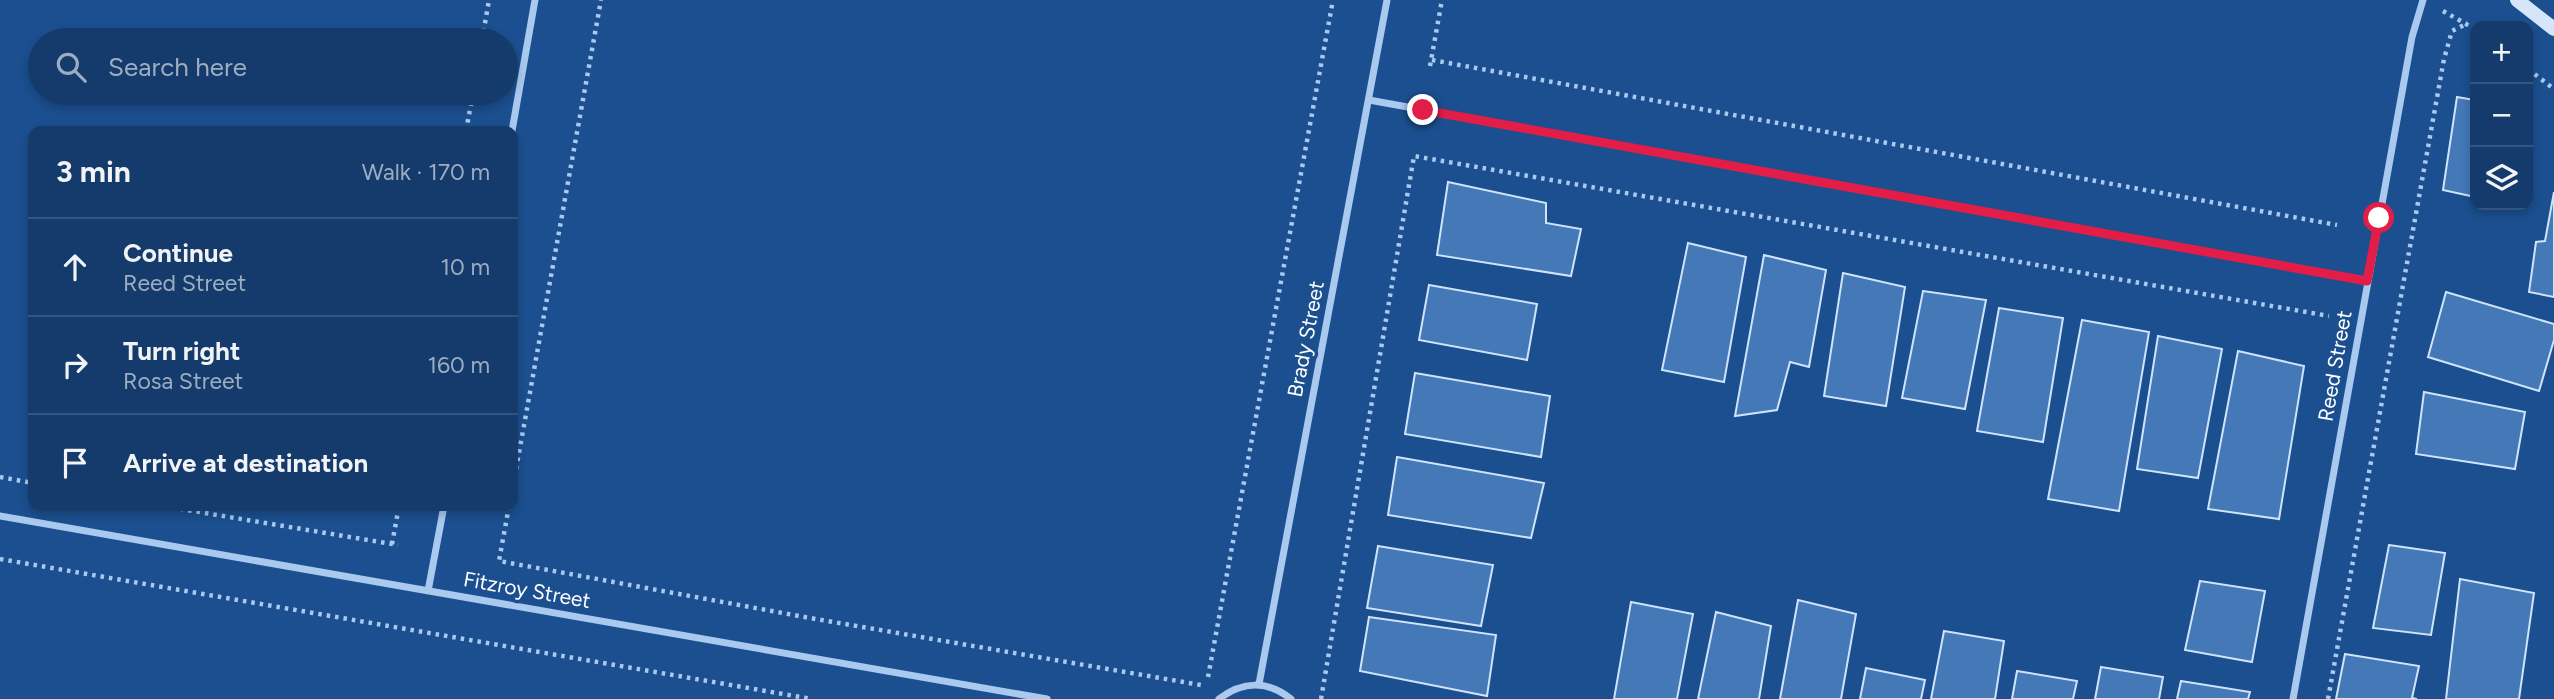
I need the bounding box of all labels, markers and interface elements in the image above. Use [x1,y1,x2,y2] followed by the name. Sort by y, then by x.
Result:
[2470,21,2533,210] map controls
[2470,21,2533,84] button: +
[28,28,518,105] search box
[52,48,90,86] icon: search
[108,51,247,83] text: Search here
[2470,84,2533,147] button: −
[1407,94,1438,125] route end
[2470,147,2533,210] button: layers
[56,153,131,190] text: 3 min
[362,158,490,186] text: Walk · 170 m
[2363,202,2394,233] route start
[123,237,233,269] text: Continue
[56,248,94,286] icon: ahead
[441,253,490,281] text: 10 m
[123,269,246,297] text: Reed Street
[1282,279,1329,399] street label: Brady Street
[2312,308,2357,423] street label: Reed Street
[123,335,240,367] text: Turn right
[56,346,94,384] icon: right
[427,351,490,379] text: 160 m
[123,367,243,395] text: Rosa Street
[56,444,94,482] icon: arrive
[123,447,368,479] text: Arrive at destination
[462,566,593,613] street label: Fitzroy Street

